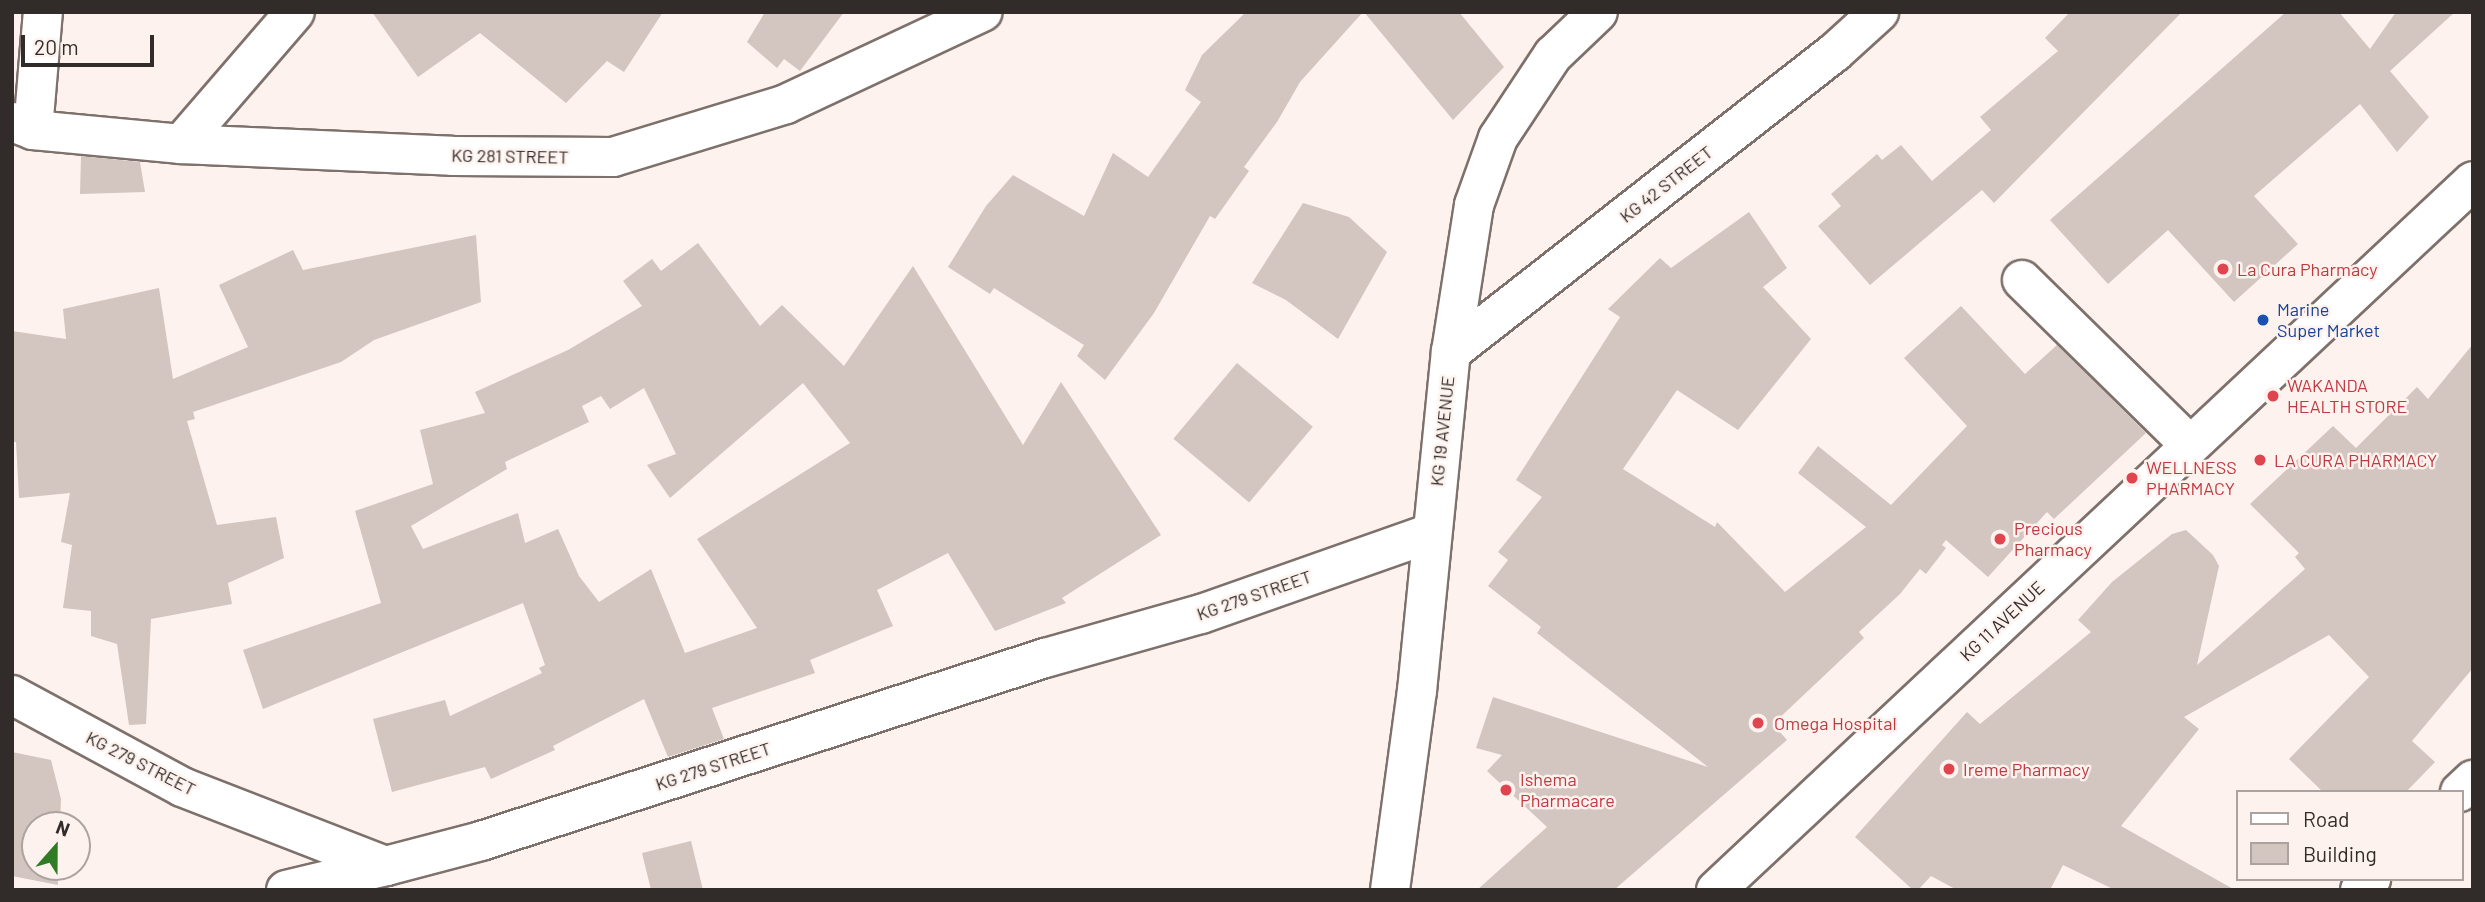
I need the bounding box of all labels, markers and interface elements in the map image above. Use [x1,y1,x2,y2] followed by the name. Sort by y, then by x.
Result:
[24,21,158,65] scale bar
[34,34,79,59] text: 20 m
[1615,141,1717,227] street label: KG 42 STREET
[451,144,569,168] street label: KG 281 STREET
[2237,258,2378,280] place label: La Cura Pharmacy
[2215,261,2231,277] marker: La Cura Pharmacy
[2277,299,2380,342] place label: Marine Super Market
[2255,312,2271,328] marker: Marine Super Market
[1425,375,1459,487] street label: KG 19 AVENUE
[2287,375,2407,418] place label: WAKANDA HEALTH STORE
[2265,388,2281,404] marker: WAKANDA HEALTH STORE
[2274,449,2437,471] place label: LA CURA PHARMACY
[2252,452,2268,468] marker: LA CURA PHARMACY
[2146,457,2237,500] place label: WELLNESS PHARMACY
[2124,470,2140,486] marker: WELLNESS PHARMACY
[2014,518,2092,560] place label: Precious Pharmacy
[1992,531,2008,547] marker: Precious Pharmacy
[1194,565,1314,625] street label: KG 279 STREET
[1955,576,2049,666] street label: KG 11 AVENUE
[1774,712,1897,734] place label: Omega Hospital
[1748,713,1768,733] marker: Omega Hospital
[83,726,199,800] street label: KG 279 STREET
[653,737,773,795] street label: KG 279 STREET
[1963,758,2089,780] place label: Ireme Pharmacy
[1941,761,1957,777] marker: Ireme Pharmacy
[1520,769,1615,812] place label: Ishema Pharmacare
[1498,782,1514,798] marker: Ishema Pharmacare
[2236,790,2464,881] legend
[2303,806,2349,831] text: Road
[21,811,91,881] north arrow
[53,815,73,841] text: N
[2303,841,2377,866] text: Building

